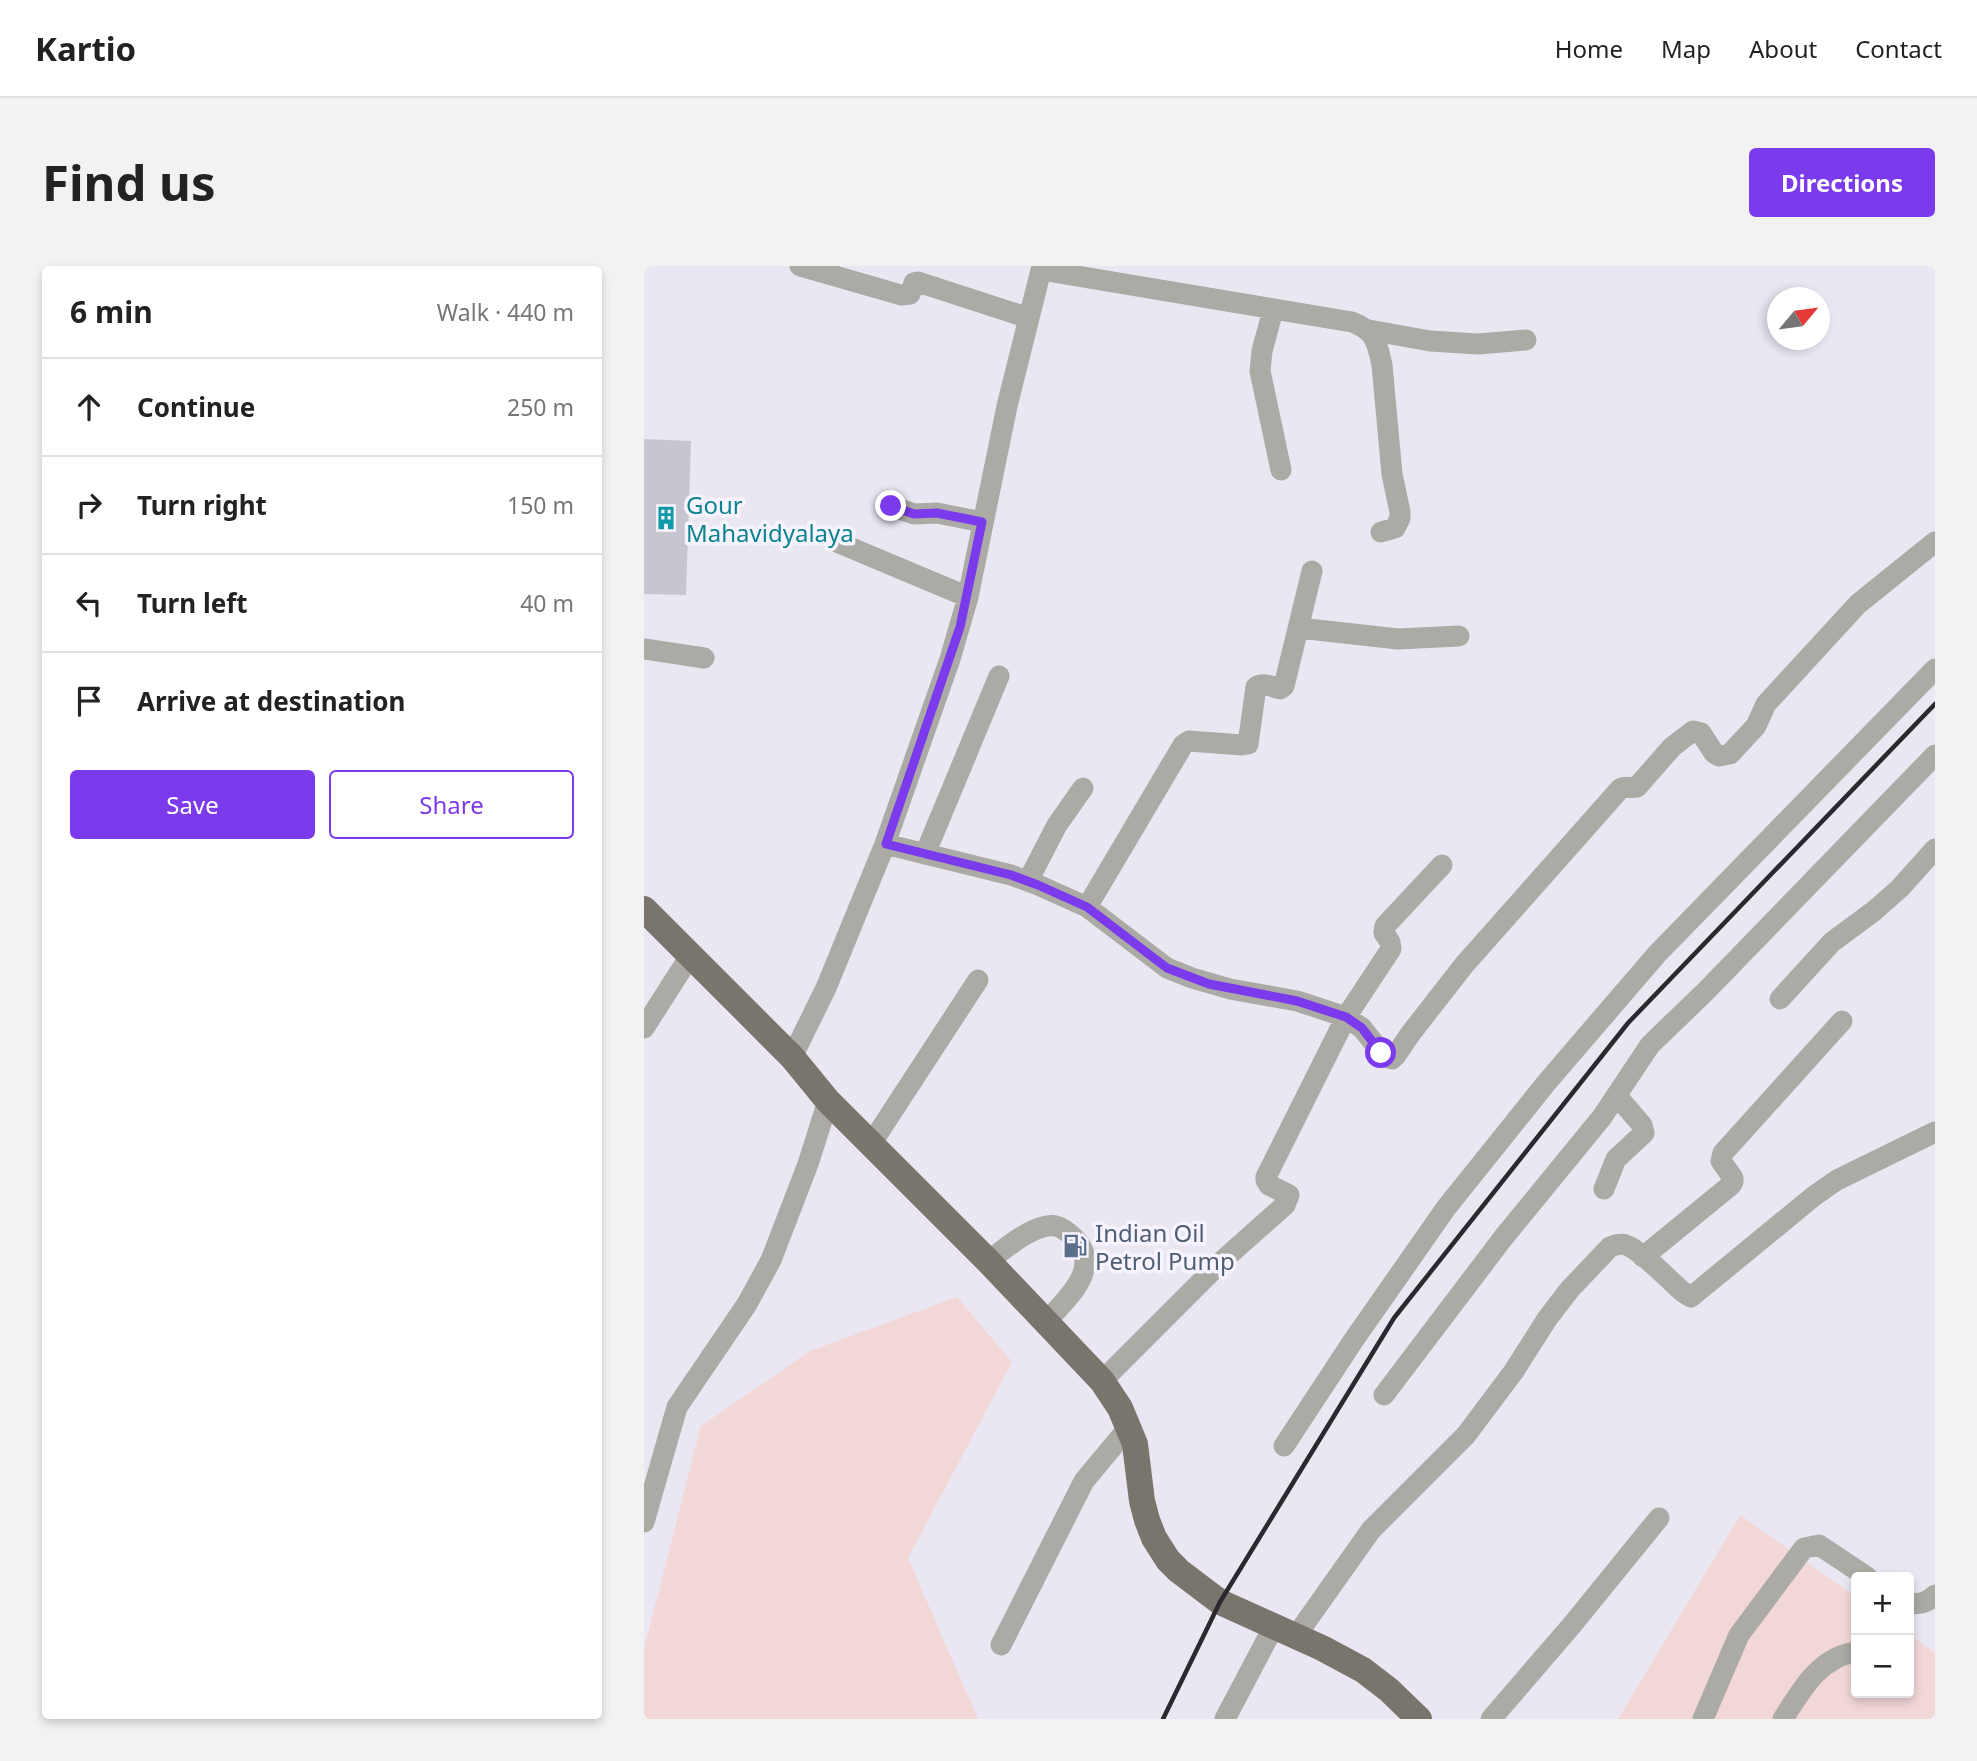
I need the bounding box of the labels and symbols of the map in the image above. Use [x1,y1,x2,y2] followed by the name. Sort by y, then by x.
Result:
[1767,287,1830,350] north arrow
[686,488,854,549] place label: Gour Mahavidyalaya
[875,490,906,521] route end
[652,504,680,532] building icon: Gour Mahavidyalaya
[1365,1037,1396,1068] route start
[1095,1216,1235,1277] place label: Indian Oil Petrol Pump
[1061,1232,1089,1260] fuel station icon: Indian Oil Petrol Pump

